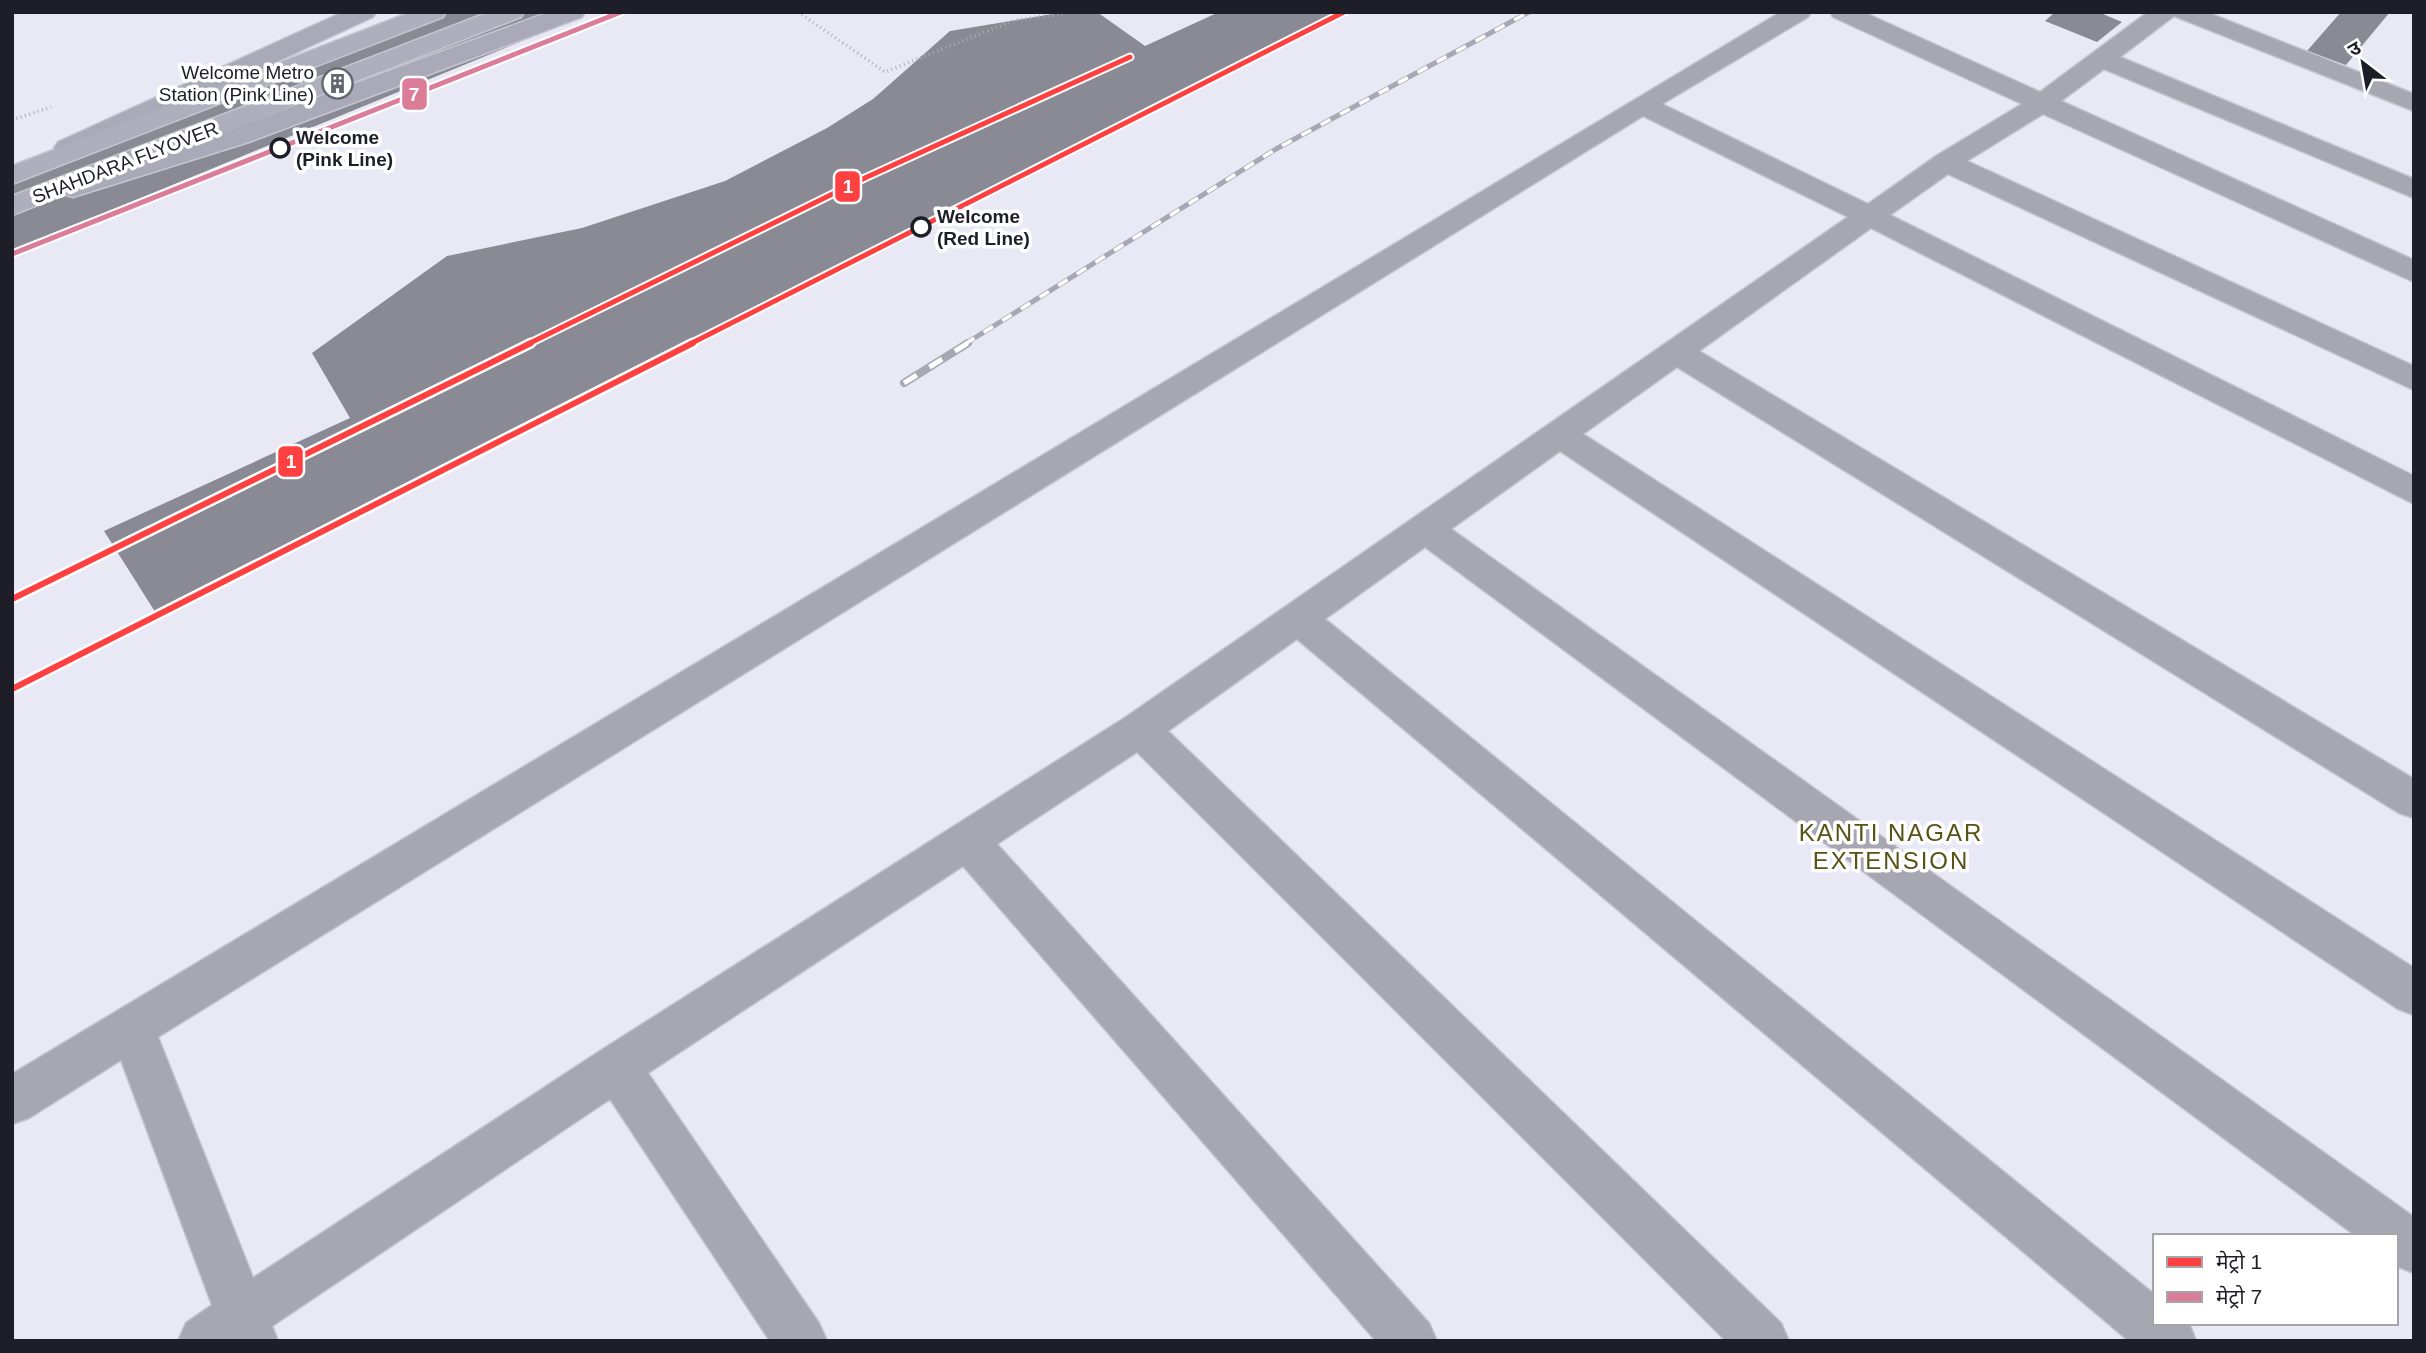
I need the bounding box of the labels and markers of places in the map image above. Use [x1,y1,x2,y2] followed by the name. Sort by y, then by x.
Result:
[159,62,314,105] place label: Welcome Metro Station (Pink Line)
[320,66,354,100] building icon: Welcome Metro Station (Pink Line)
[296,127,393,170] place label: Welcome (Pink Line)
[270,138,290,158] marker: Welcome (Pink Line)
[937,206,1030,249] place label: Welcome (Red Line)
[911,217,931,237] marker: Welcome (Red Line)

